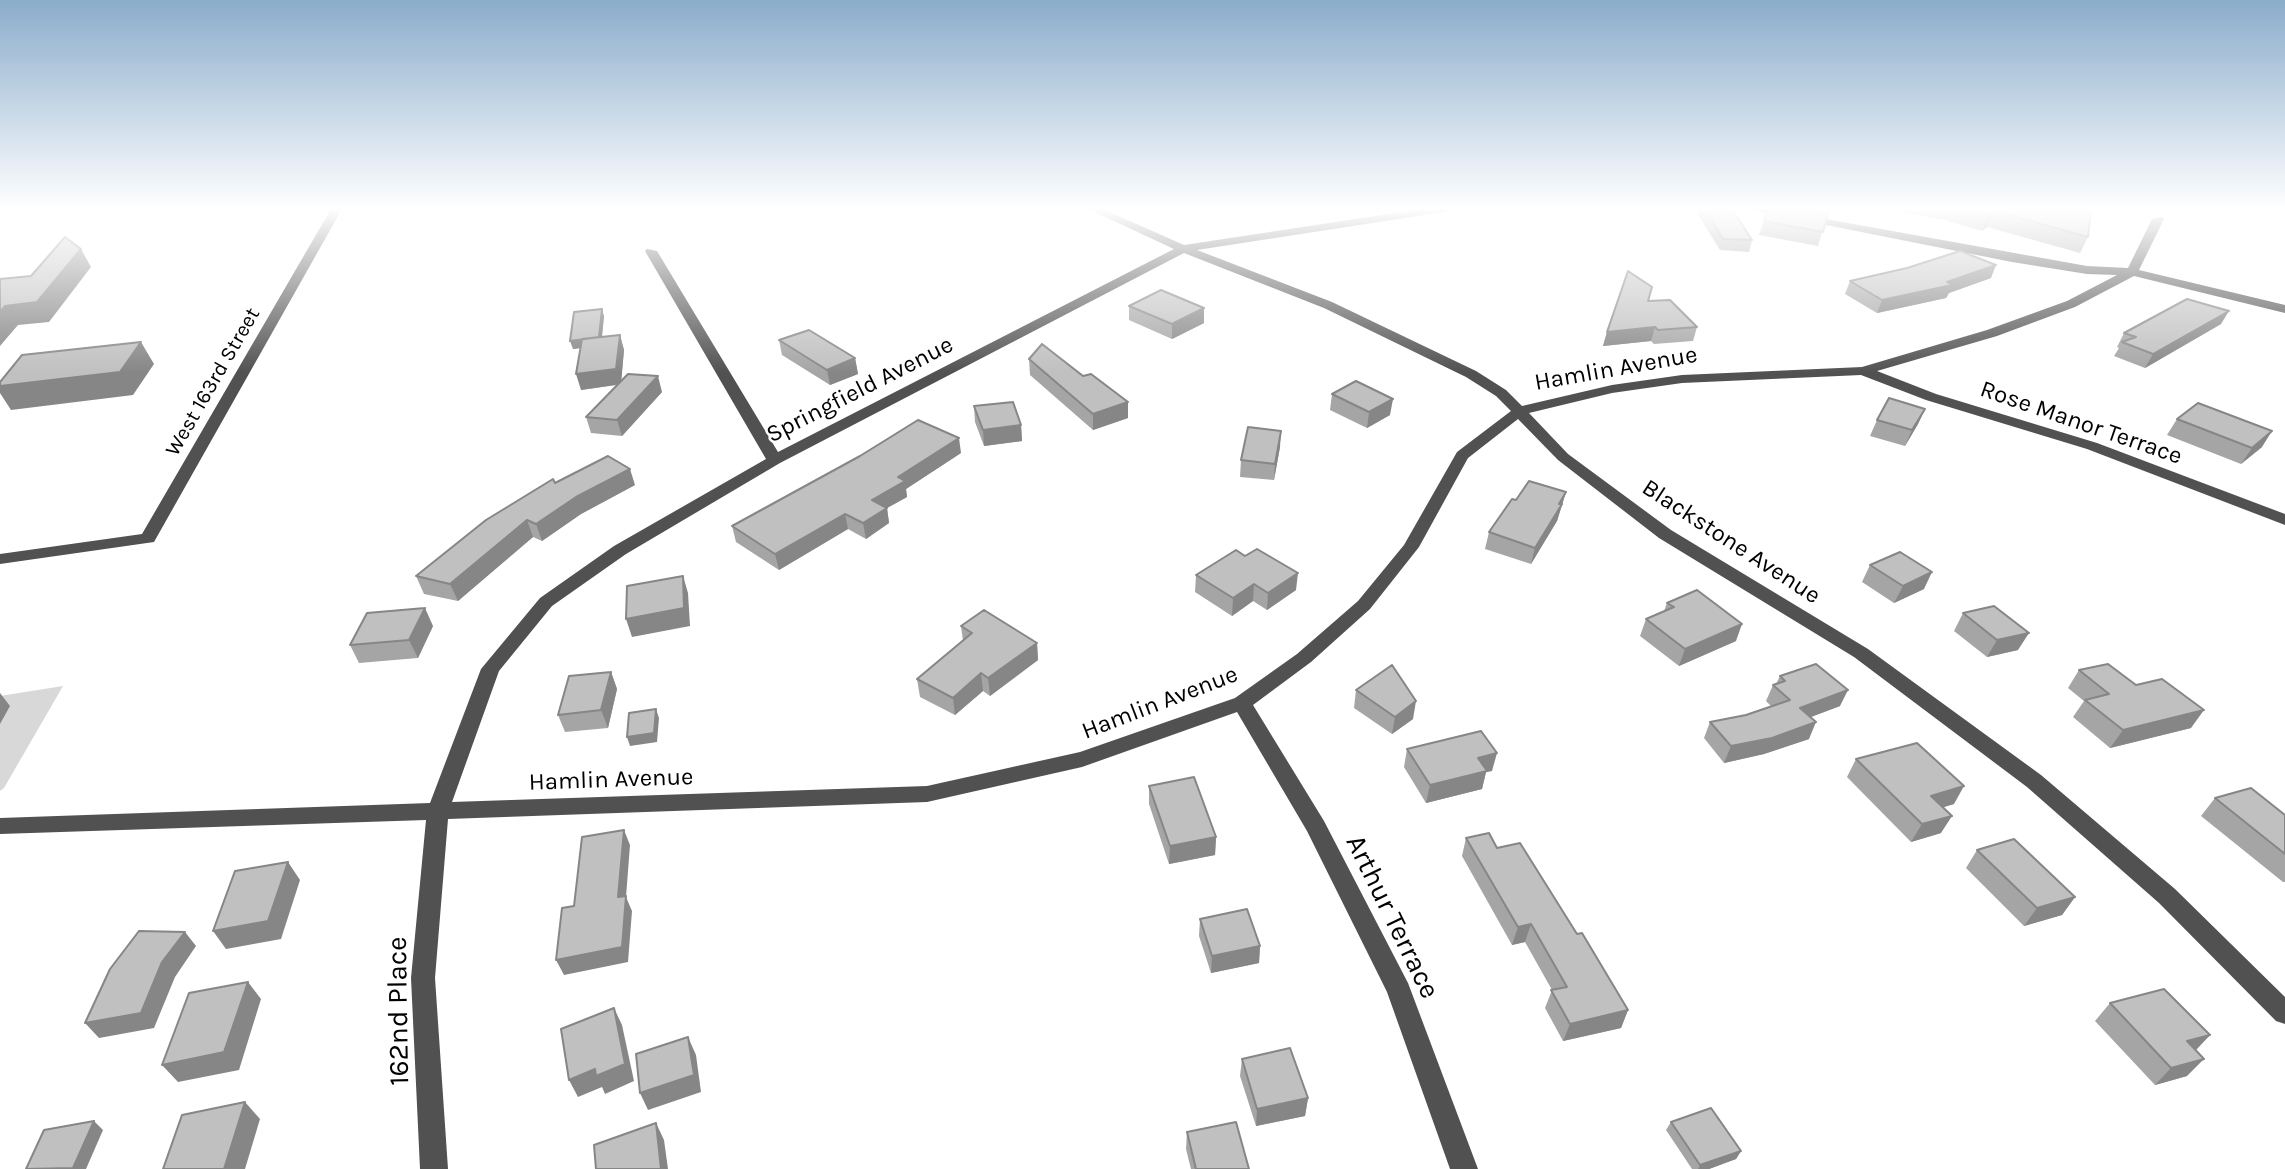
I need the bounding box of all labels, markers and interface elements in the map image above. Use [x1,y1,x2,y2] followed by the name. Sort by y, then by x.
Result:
[160,303,266,461] street label: West 163rd Street
[762,330,958,450] street label: Springfield Avenue
[1532,341,1700,397] street label: Hamlin Avenue
[1976,375,2186,471] street label: Rose Manor Terrace
[1636,474,1826,610] street label: Blackstone Avenue
[1078,660,1242,746] street label: Hamlin Avenue
[528,763,694,797] street label: Hamlin Avenue
[1338,830,1446,1004] street label: Arthur Terrace
[381,936,417,1086] street label: 162nd Place

